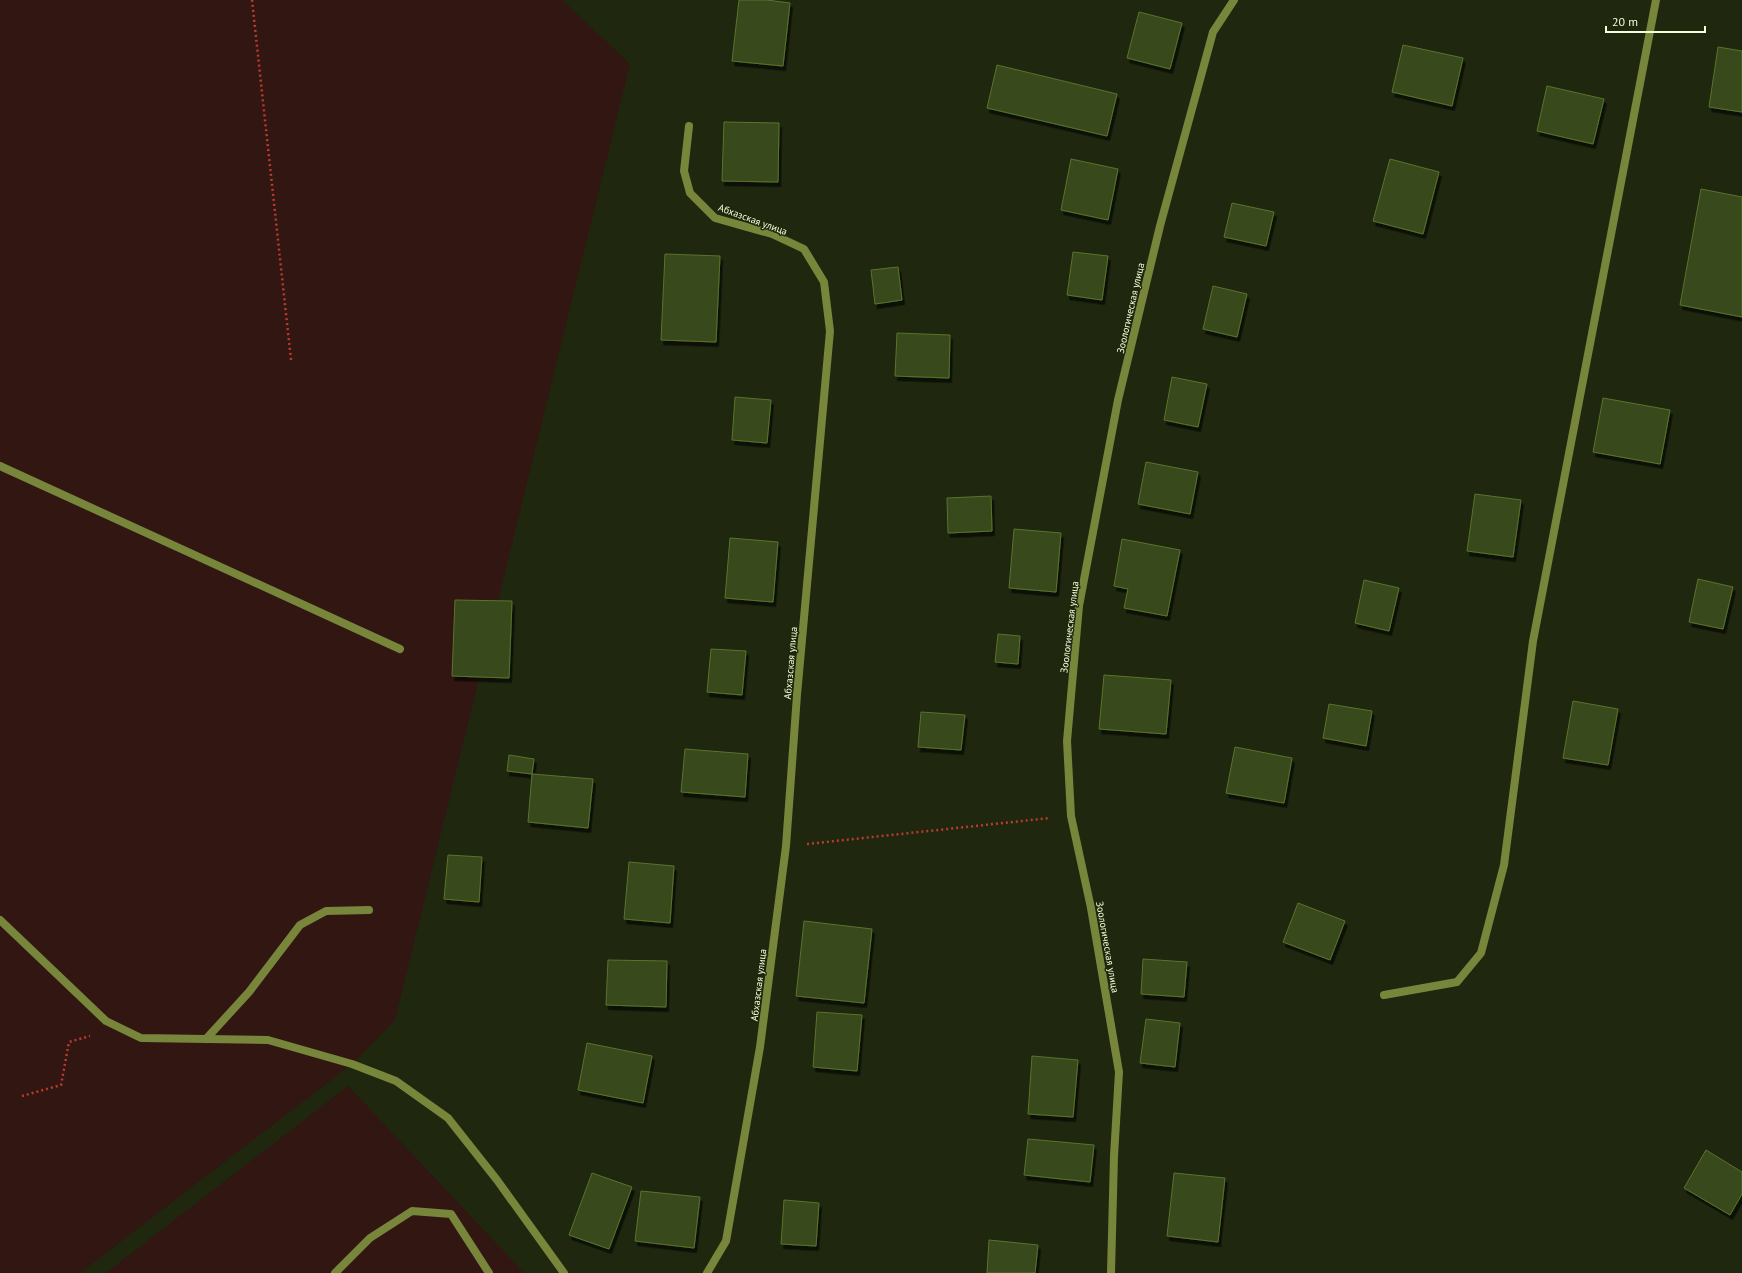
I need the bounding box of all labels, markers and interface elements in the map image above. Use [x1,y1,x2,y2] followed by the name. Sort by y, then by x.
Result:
[1606,8,1705,34] scale bar
[1612,14,1638,29] text: 20 m
[716,201,789,238] street label: Абхазская улица
[1114,262,1147,355] street label: Зоологическая улица
[1057,580,1082,674] street label: Зоологическая улица
[781,626,800,700] street label: Абхазская улица
[1093,900,1122,994] street label: Зоологическая улица
[748,948,769,1022] street label: Абхазская улица

